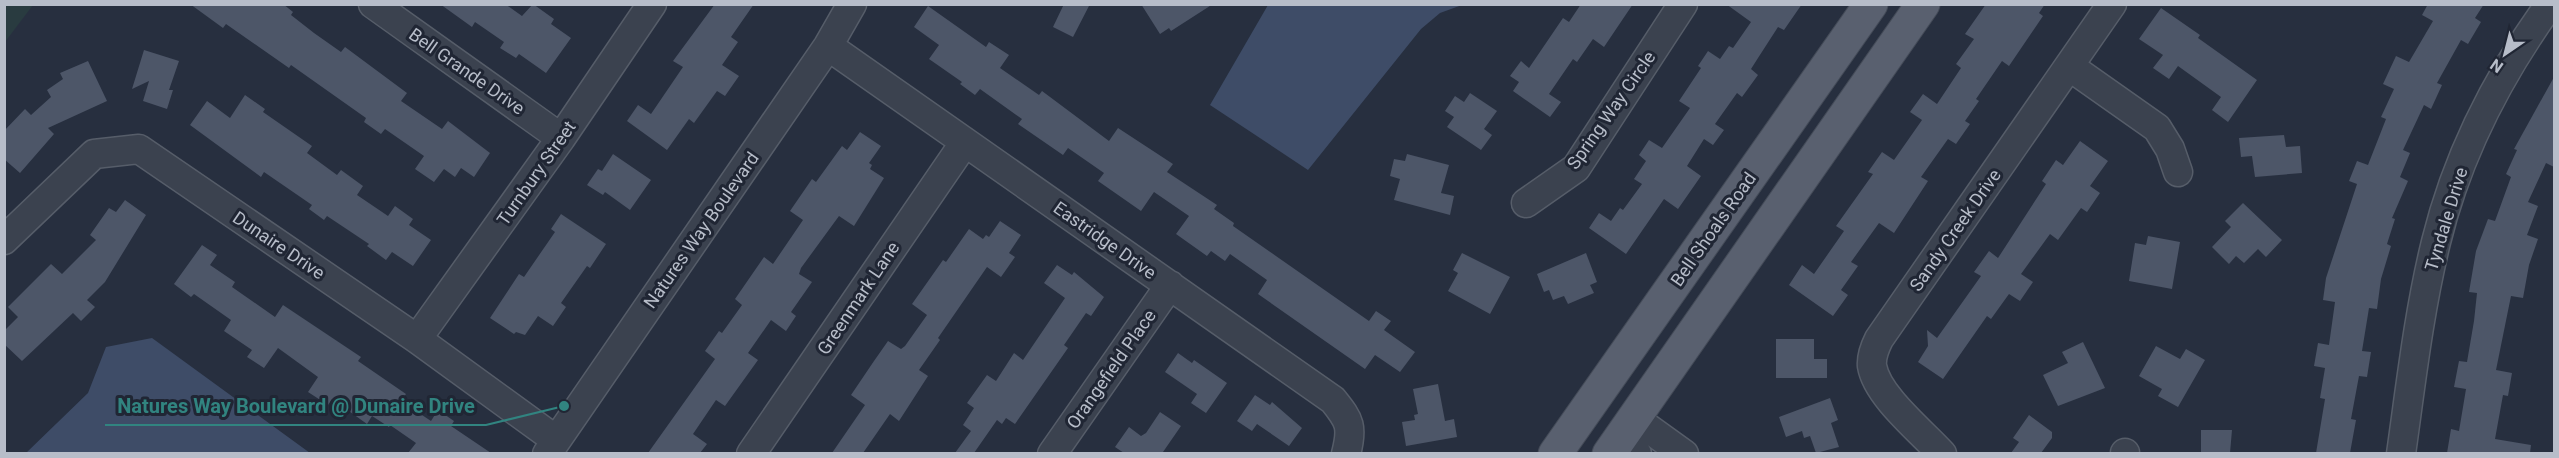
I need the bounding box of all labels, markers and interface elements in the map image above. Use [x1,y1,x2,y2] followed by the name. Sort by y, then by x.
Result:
[405,23,529,119] street label: Bell Grande Drive
[2475,24,2535,84] north arrow
[1562,47,1660,173] street label: Spring Way Circle
[2487,55,2507,77] text: N
[492,117,580,229] street label: Turnbury Street
[639,148,763,312] street label: Natures Way Boulevard
[1905,165,2005,295] street label: Sandy Creek Drive
[2420,165,2472,273] street label: Tyndale Drive
[1666,168,1760,290] street label: Bell Shoals Road
[1050,197,1160,283] street label: Eastridge Drive
[229,207,329,283] street label: Dunaire Drive
[813,238,903,358] street label: Greenmark Lane
[1062,305,1160,433] street label: Orangefield Place
[105,387,486,425] callout: Natures Way Boulevard @ Dunaire Drive
[117,394,475,418] text: Natures Way Boulevard @ Dunaire Drive

